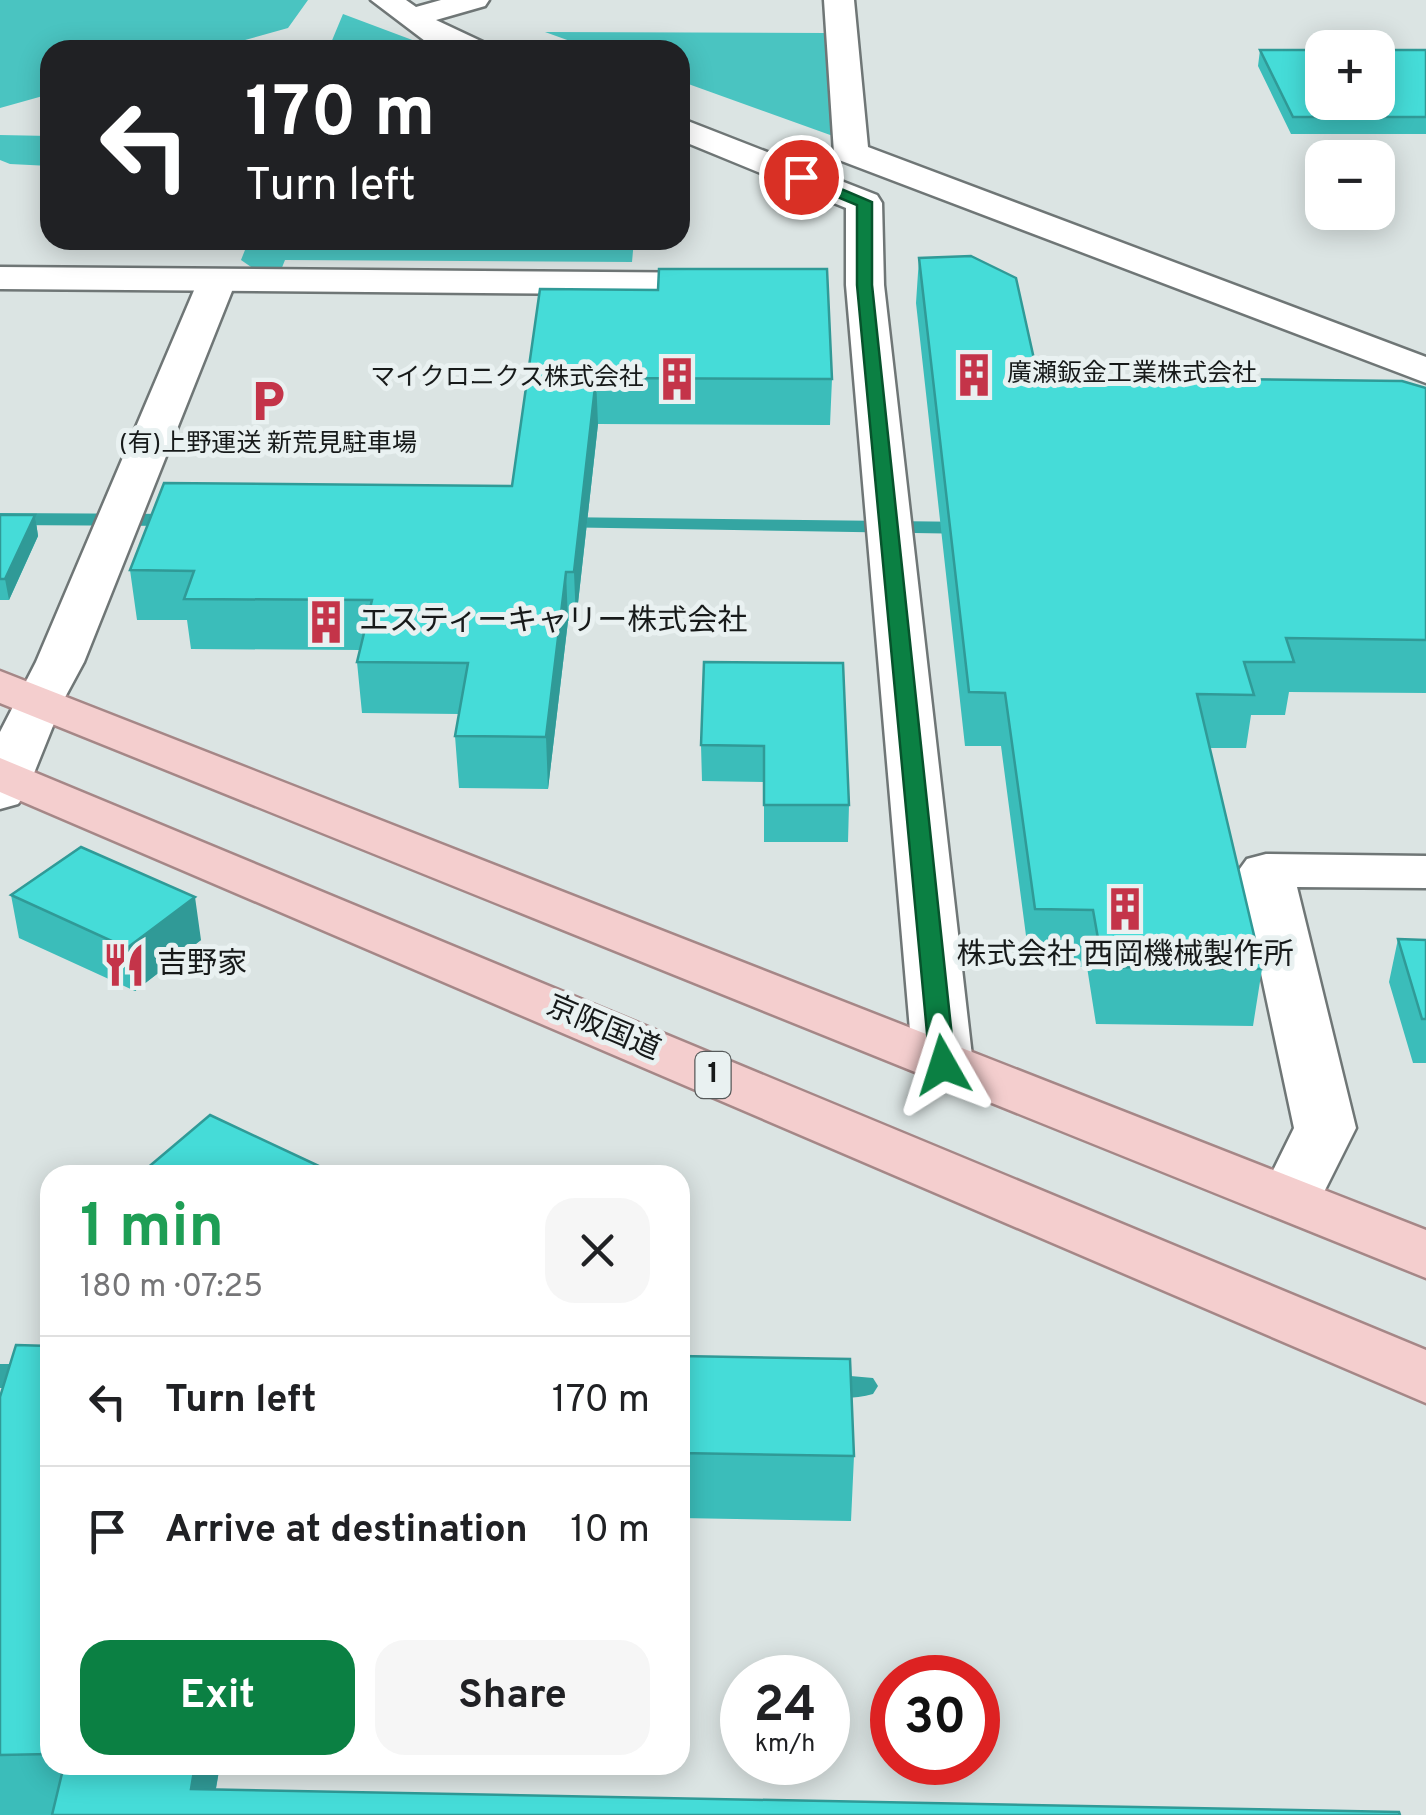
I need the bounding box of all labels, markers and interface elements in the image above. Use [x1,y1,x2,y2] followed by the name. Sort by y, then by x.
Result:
[1305,30,1395,230] map controls
[1305,30,1395,120] button: +
[245,72,435,161] text: 170 m
[80,80,210,210] icon: left
[759,135,844,220] pin
[1305,140,1395,230] button: −
[774,150,829,205] icon: arrive
[245,159,416,216] text: Turn left
[950,351,998,399] building icon: 廣瀬鈑金工業株式会社
[653,355,701,403] building icon: マイクロニクス株式会社
[1007,359,1257,391] place label: 廣瀬鈑金工業株式会社
[370,363,644,395] place label: マイクロニクス株式会社
[244,377,292,425] parking icon: (有)上野運送 新荒見駐車場
[119,429,417,461] place label: (有)上野運送 新荒見駐車場
[302,598,350,646] building icon: エスティーキャリー株式会社
[359,604,747,641] place label: エスティーキャリー株式会社
[1101,885,1149,933] building icon: 株式会社 西岡機械製作所
[956,938,1294,975] place label: 株式会社 西岡機械製作所
[100,941,148,989] restaurant icon: 吉野家
[157,947,247,984] place label: 吉野家
[541,989,665,1069] street label: 京阪国道
[891,1013,995,1117] position arrow
[696,1052,730,1098] road number: 1
[80,1192,224,1268] text: 1 min
[545,1198,650,1303] button: close
[80,1268,263,1308] text: 180 m · 07:25
[80,1374,135,1429] icon: left
[165,1377,317,1426] text: Turn left
[552,1377,650,1426] text: 170 m
[80,1504,135,1559] icon: arrive
[165,1507,528,1556] text: Arrive at destination
[570,1507,650,1556] text: 10 m
[80,1640,355,1755] button: Exit
[375,1640,650,1755] button: Share
[870,1655,1000,1785] speed limit sign: 30
[754,1676,816,1739] text: 24
[755,1729,815,1761] text: km/h

